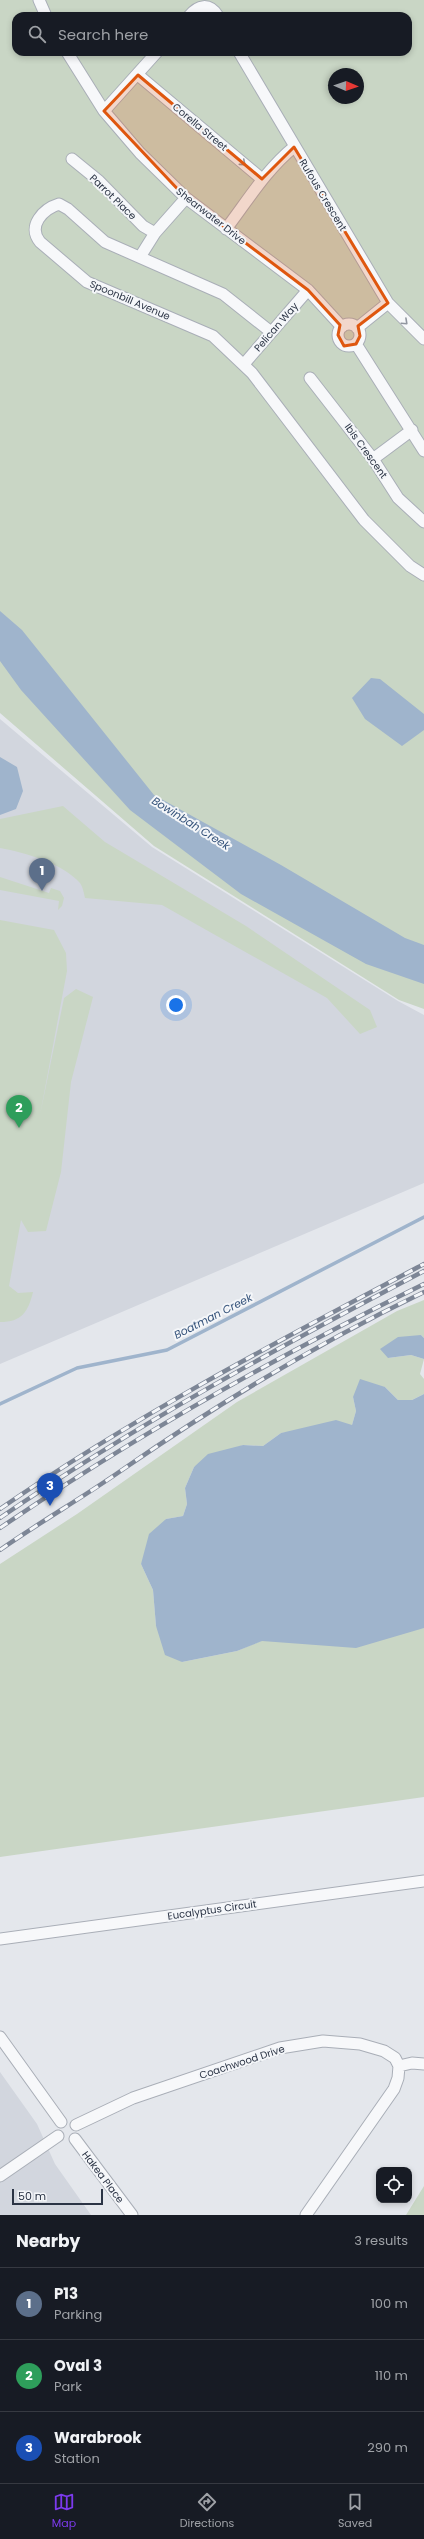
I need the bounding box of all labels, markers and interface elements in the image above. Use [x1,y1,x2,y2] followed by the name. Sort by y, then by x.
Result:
[12,12,412,56] search box
[26,23,48,45] icon: search
[58,24,148,45] text: Search here
[328,68,364,104] north arrow
[169,100,231,155] street label: Corella Street
[296,156,351,234] street label: Rufous Crescent
[238,158,245,165] one-way arrow
[86,171,140,223] street label: Parrot Place
[173,184,249,248] street label: Shearwater Drive
[87,276,173,324] street label: Spoonbill Avenue
[250,299,302,355] street label: Pelican Way
[400,317,408,324] one-way arrow
[341,420,391,482] street label: Ibis Crescent
[149,792,234,854] water label: Bowinbah Creek
[29,858,55,891] pin: 1
[166,995,186,1015] your location
[6,1095,32,1128] pin: 2
[171,1289,256,1343] water label: Boatman Creek
[37,1473,63,1506] pin: 3
[167,1896,258,1924] street label: Eucalyptus Circuit
[197,2041,287,2083] street label: Coachwood Drive
[78,2148,128,2206] street label: Hakea Place
[376,2167,412,2203] map controls
[376,2167,412,2203] button: locate
[12,2187,103,2206] scale bar
[18,2188,46,2204] text: 50 m
[16,2229,80,2253] text: Nearby
[354,2231,408,2250] text: 3 results
[54,2283,78,2304] text: P13
[27,2294,31,2313] text: 1
[371,2294,408,2313] text: 100 m
[54,2305,102,2324] text: Parking
[54,2355,102,2376] text: Oval 3
[25,2366,33,2385] text: 2
[375,2366,408,2385] text: 110 m
[54,2377,82,2396] text: Park
[54,2427,142,2448] text: Warabrook
[25,2438,33,2457] text: 3
[367,2438,408,2457] text: 290 m
[54,2449,100,2468] text: Station
[52,2491,76,2532] tab: Map
[180,2491,234,2532] tab: Directions
[338,2491,372,2532] tab: Saved

